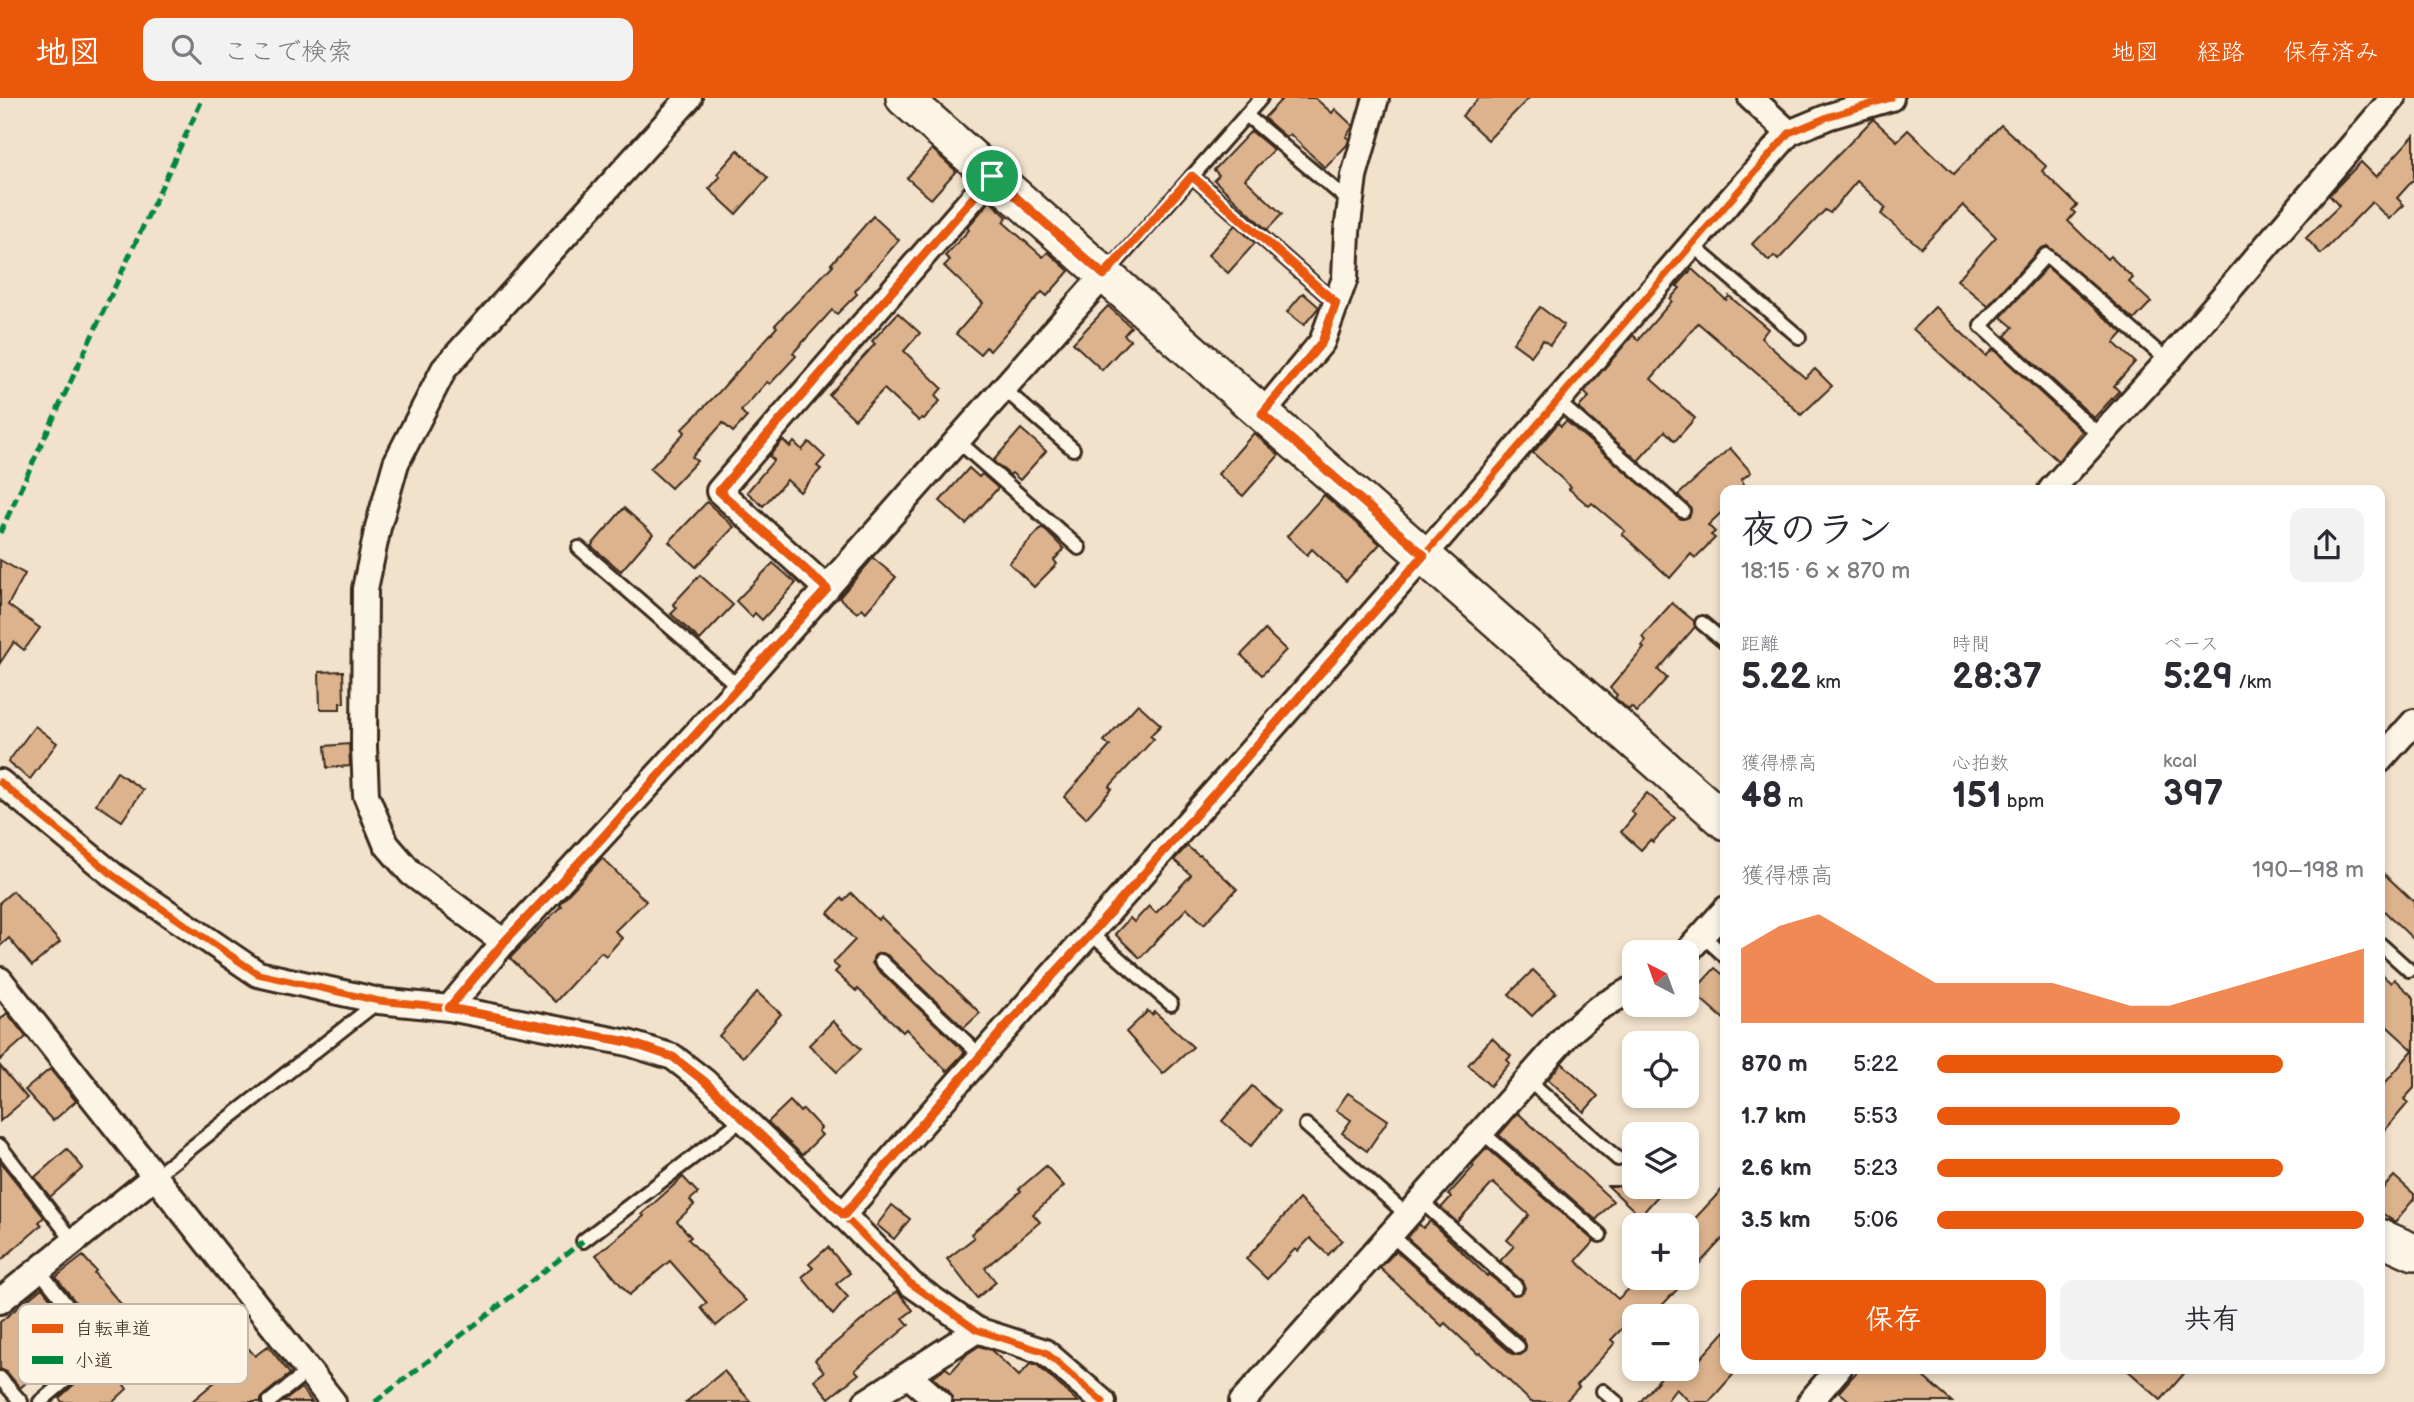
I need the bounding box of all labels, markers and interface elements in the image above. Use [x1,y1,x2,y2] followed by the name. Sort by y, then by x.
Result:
[143,18,633,81] search box
[167,30,205,68] icon: search
[35,33,101,73] text: 地図
[223,37,353,68] text: ここで検索
[2111,38,2159,67] text: 地図
[2197,38,2245,67] text: 経路
[2283,38,2379,67] text: 保存済み
[962,146,1022,206] pin
[973,157,1011,195] icon: arrive
[1741,508,1893,553] text: 夜のラン
[2290,508,2364,582] button: share
[1741,557,1910,585] text: 18:15 · 6 × 870 m
[1741,633,1779,656] text: 距離
[1952,633,1990,656] text: 時間
[2163,633,2219,656] text: ペース
[1741,656,1811,699] text: 5.22
[1952,656,2042,699] text: 28:37
[2163,656,2233,699] text: 5:29
[1811,671,1841,694] text: km
[2233,671,2272,694] text: /km
[2163,750,2197,773] text: kcal
[1741,752,1817,775] text: 獲得標高
[1952,752,2009,775] text: 心拍数
[2163,773,2223,816] text: 397
[1741,775,1783,818] text: 48
[1952,775,2002,818] text: 151
[1783,790,1804,813] text: m
[2002,790,2044,813] text: bpm
[2252,856,2364,884] text: 190–198 m
[1741,862,1833,890] text: 獲得標高
[1622,940,1699,1017] north arrow
[1622,940,1699,1381] map controls
[1622,1031,1699,1108] button: locate
[1741,1050,1808,1078] text: 870 m
[1853,1050,1898,1078] text: 5:22
[1741,1102,1806,1130] text: 1.7 km
[1853,1102,1898,1130] text: 5:53
[1622,1122,1699,1199] button: layers
[1741,1154,1812,1182] text: 2.6 km
[1853,1154,1898,1182] text: 5:23
[1741,1206,1811,1234] text: 3.5 km
[1853,1206,1898,1234] text: 5:06
[1622,1213,1699,1290] button: +
[1741,1280,2046,1360] button: 保存
[2060,1280,2364,1360] button: 共有
[18,1304,248,1384] legend
[1622,1304,1699,1381] button: −
[75,1318,151,1341] text: 自転車道
[75,1350,113,1373] text: 小道

